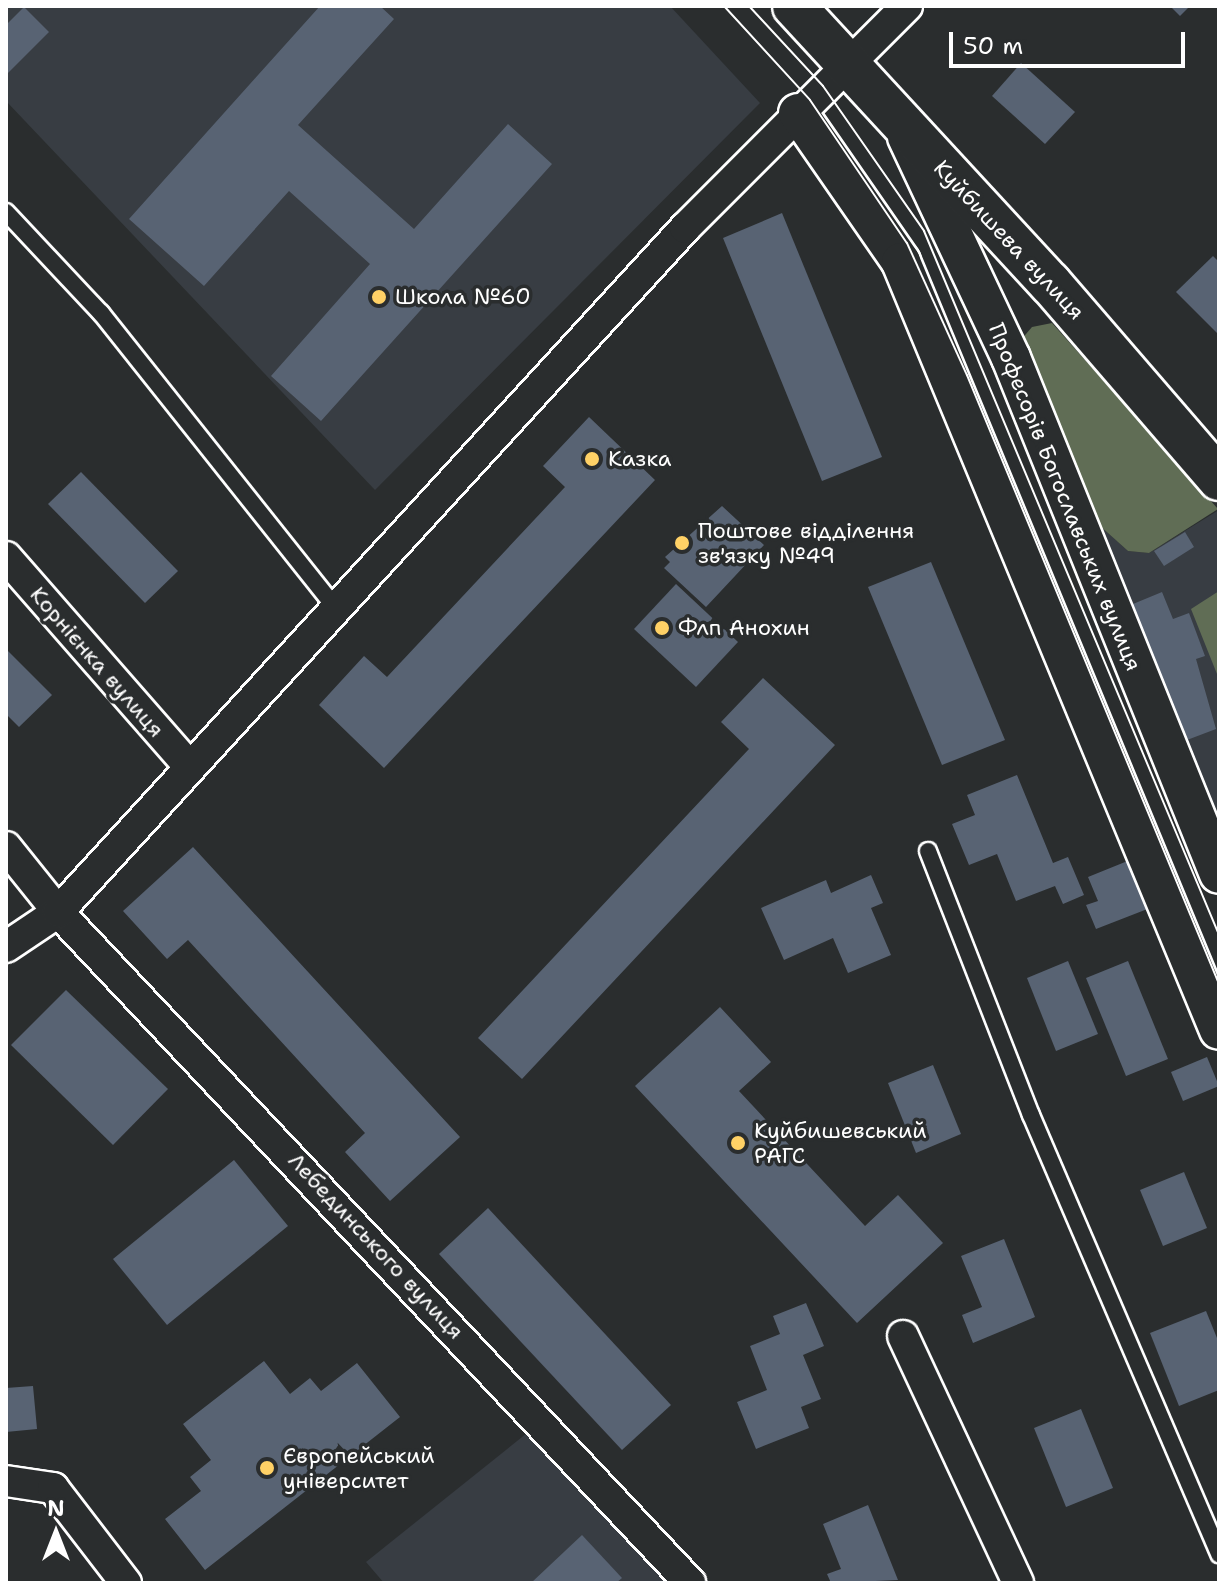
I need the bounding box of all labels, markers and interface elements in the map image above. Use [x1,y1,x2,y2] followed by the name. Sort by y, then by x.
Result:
[953,16,1189,66] scale bar
[963,30,1023,62] text: 50 m
[928,155,1090,325] street label: Куйбишева вулиця
[395,284,531,310] place label: Школа №60
[370,288,388,306] marker: Школа №60
[983,319,1147,675] street label: Професорів Богославських вулиця
[608,446,671,472] place label: Казка
[583,450,601,468] marker: Казка
[698,517,914,568] place label: Поштове відділення зв'язку №49
[673,534,691,552] marker: Поштове відділення зв'язку №49
[24,581,170,743] street label: Корнієнка вулиця
[678,615,810,641] place label: Флп Анохин
[653,619,671,637] marker: Флп Анохин
[754,1117,927,1168] place label: Куйбишевський РАГС
[729,1134,747,1152] marker: Куйбишевський РАГС
[283,1147,469,1345] street label: Лебединського вулиця
[283,1442,435,1494] place label: Європейський університет
[258,1459,276,1477] marker: Європейський університет
[16,1493,96,1573] north arrow
[47,1494,65,1523] text: N

